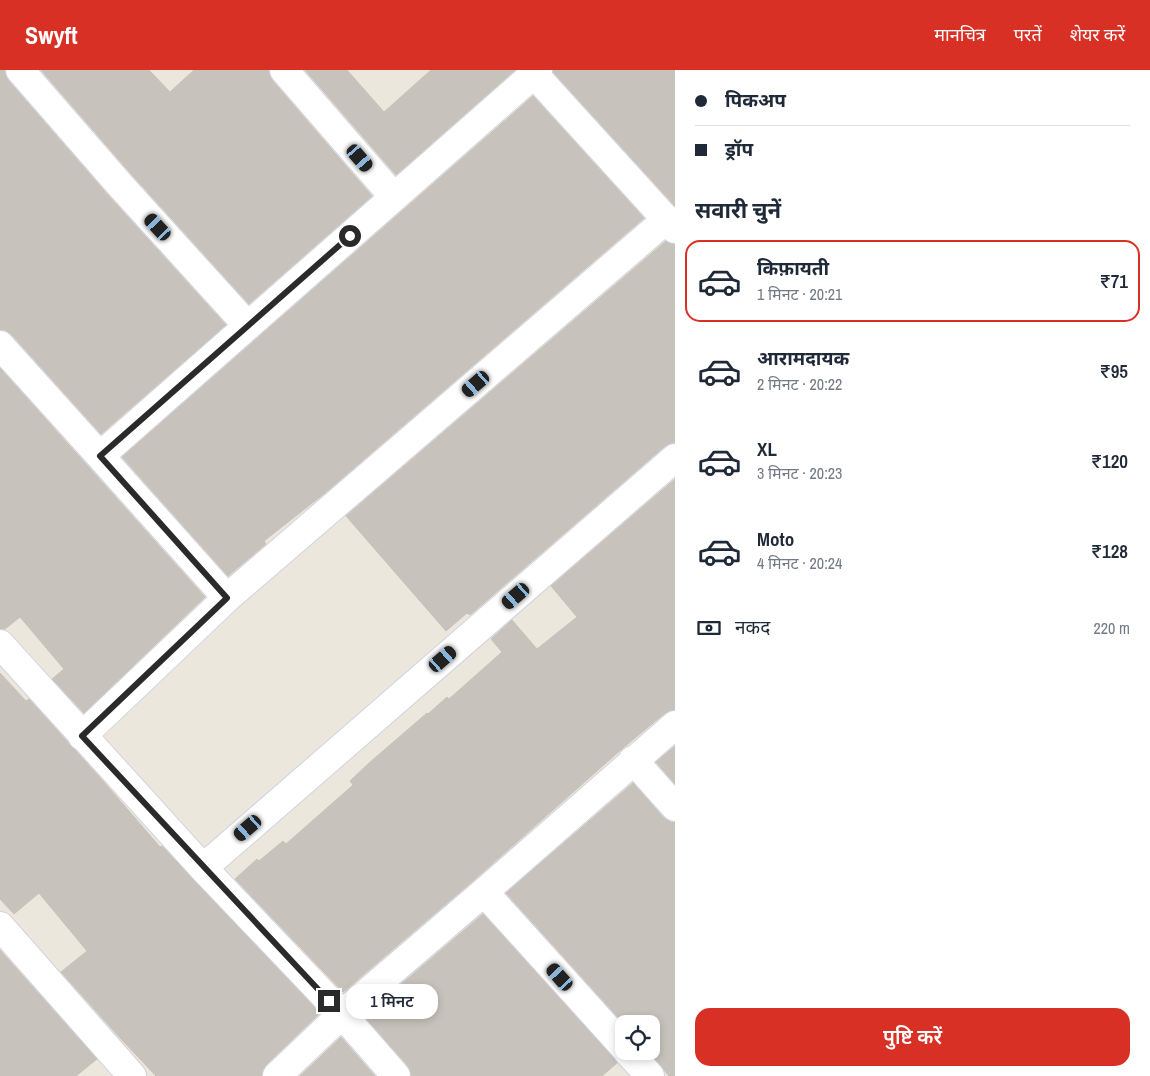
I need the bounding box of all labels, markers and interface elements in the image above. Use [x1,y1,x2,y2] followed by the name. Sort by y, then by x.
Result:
[25,19,78,51] text: Swyft
[934,22,986,47] text: मानचित्र
[1014,22,1042,47] text: परतें
[1070,22,1125,47] text: शेयर करें
[725,87,786,113] text: पिकअप
[725,136,753,162] text: ड्रॉप
[344,142,375,174] car
[695,195,781,225] text: सवारी चुनें
[142,211,173,243] car
[339,225,361,247] route start
[757,255,829,281] text: किफ़ायती
[697,259,742,304] icon: car
[1100,268,1128,294] text: ₹71
[757,283,842,305] text: 1 मिनट · 20:21
[757,345,849,371] text: आरामदायक
[697,349,742,394] icon: car
[1100,358,1128,384] text: ₹95
[459,368,492,400] car
[757,373,842,395] text: 2 मिनट · 20:22
[757,436,777,462] text: XL
[697,439,742,484] icon: car
[1091,448,1128,474] text: ₹120
[757,462,842,484] text: 3 मिनट · 20:23
[757,526,794,552] text: Moto
[697,529,742,574] icon: car
[1091,538,1128,564] text: ₹128
[757,552,842,574] text: 4 मिनट · 20:24
[499,580,532,612] car
[695,614,723,642] icon: cash
[735,614,770,640] text: नकद
[1094,617,1130,639] text: 220 m
[426,643,459,675] car
[231,812,264,844] car
[544,961,575,993] car
[346,984,439,1018] callout: 1 मिनट
[318,990,340,1012] route end
[370,990,414,1012] text: 1 मिनट
[695,1008,1130,1066] button: पुष्टि करें
[615,1015,660,1060] map controls
[615,1015,660,1060] button: locate

